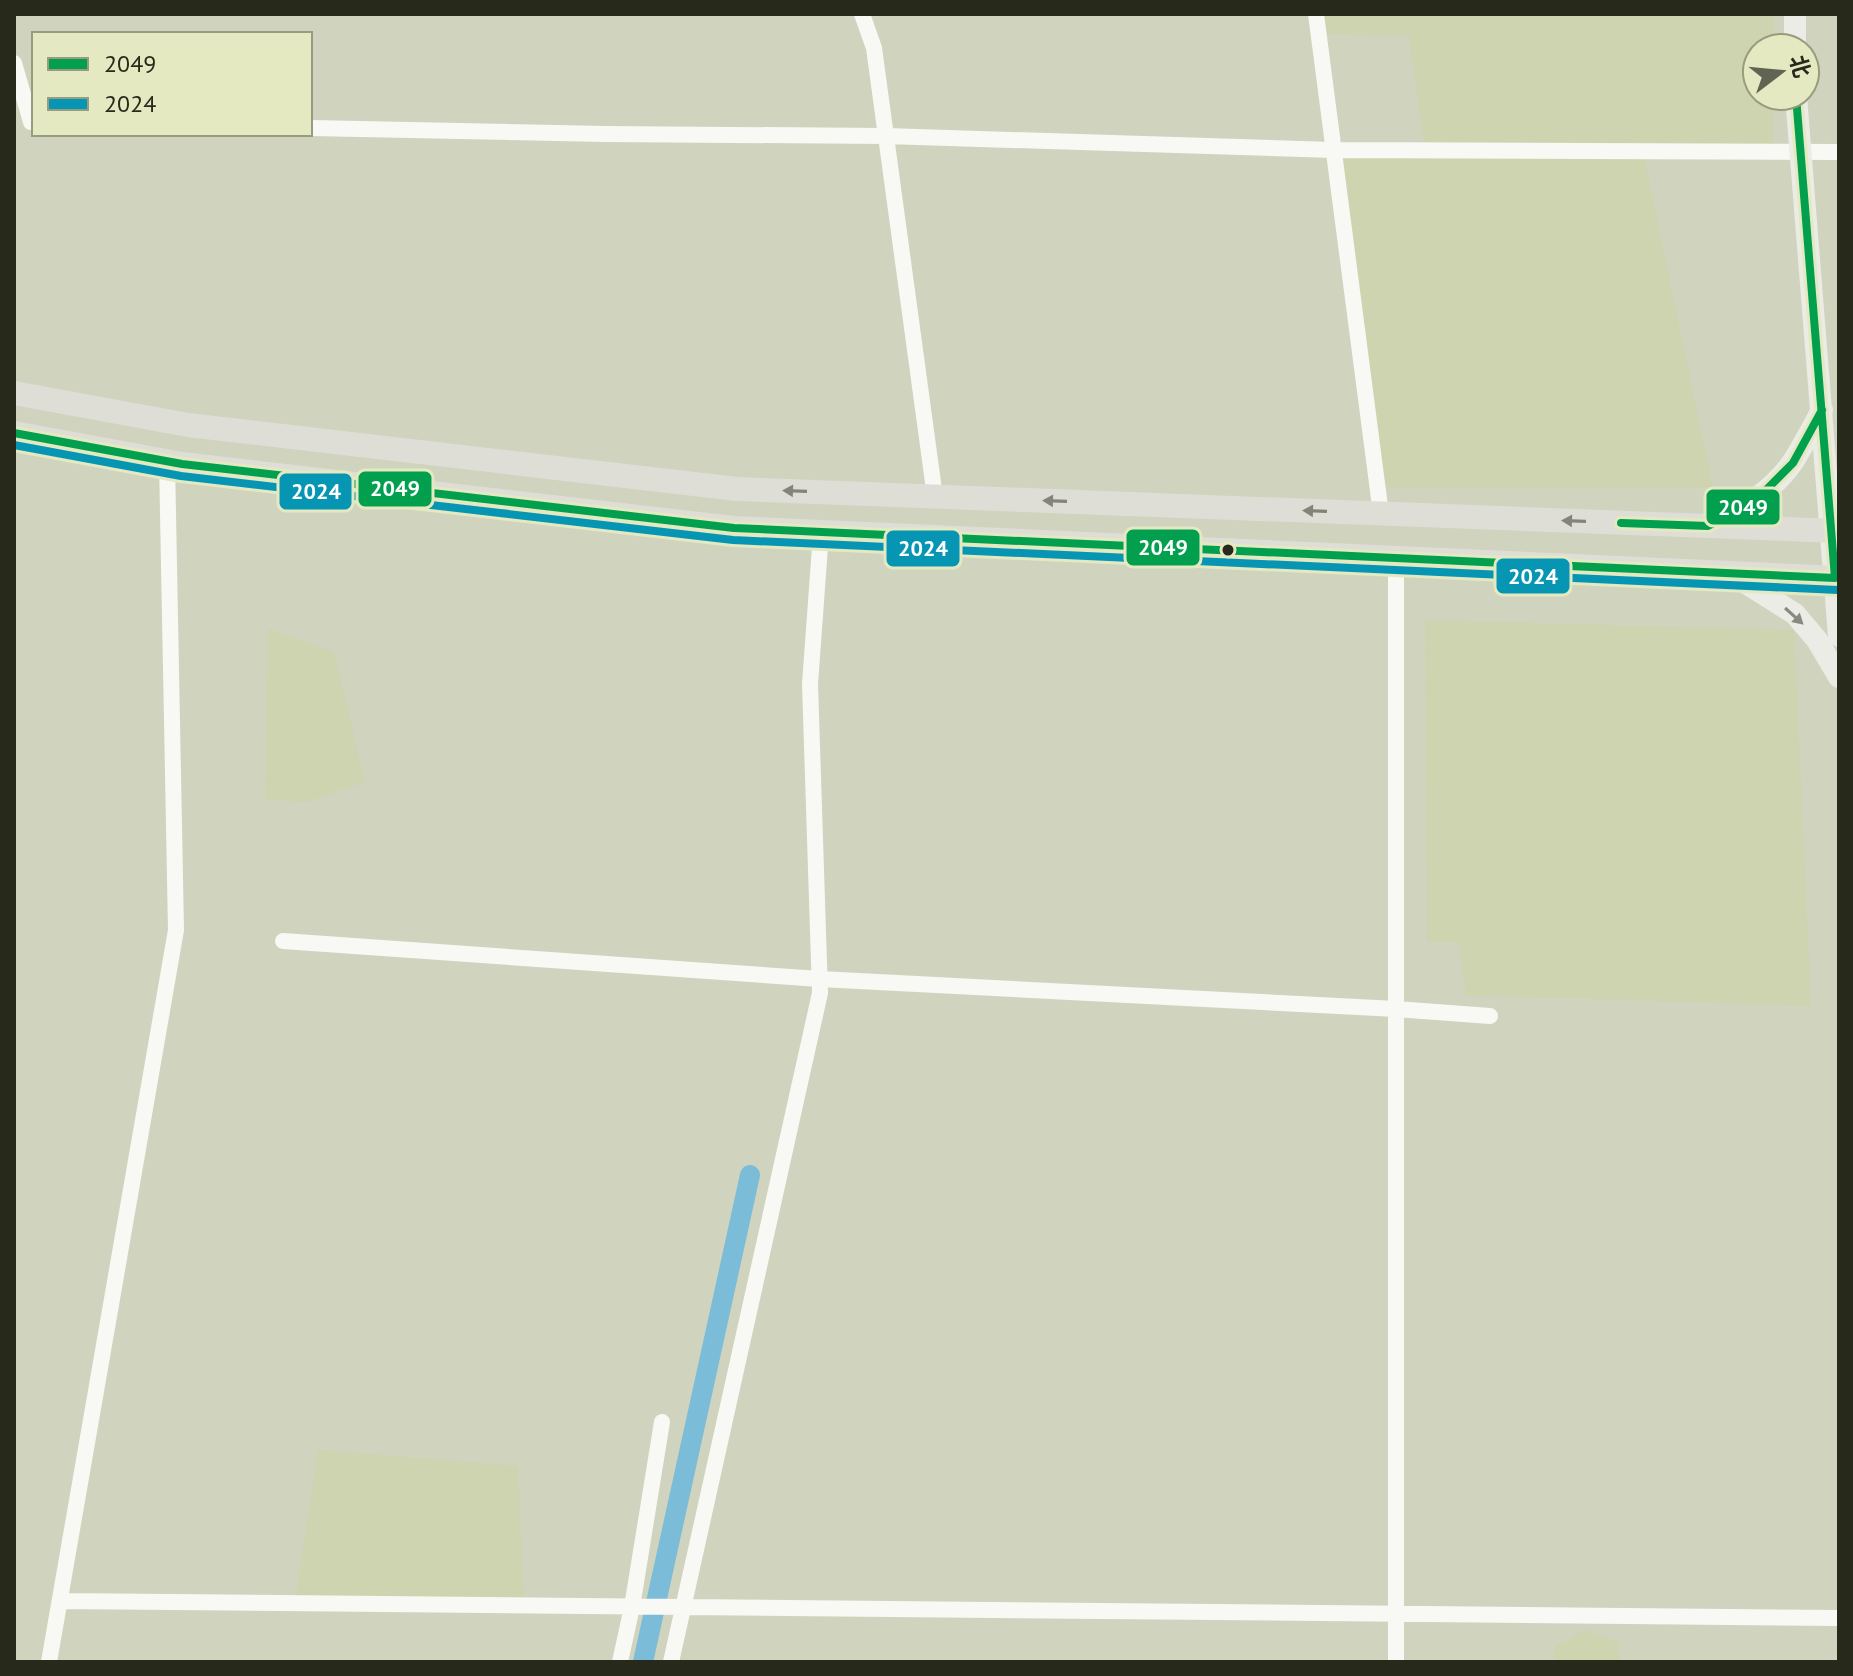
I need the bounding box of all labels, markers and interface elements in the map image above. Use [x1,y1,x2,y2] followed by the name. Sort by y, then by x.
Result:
[32,32,312,136] legend
[1741,32,1821,112] north arrow
[104,48,156,79] text: 2049
[1784,52,1817,81] text: 北
[104,88,156,119] text: 2024
[357,470,433,508] line badge: 2049
[278,472,353,511] line badge: 2024
[370,474,420,502] text: 2049
[291,477,341,505] text: 2024
[782,485,807,498] one-way arrow
[1705,488,1781,526] line badge: 2049
[1718,493,1768,521] text: 2049
[1042,495,1067,508] one-way arrow
[1302,505,1327,518] one-way arrow
[1561,515,1586,528] one-way arrow
[1125,528,1201,567] line badge: 2049
[885,529,961,568] line badge: 2024
[1138,533,1188,561] text: 2049
[898,534,948,562] text: 2024
[1220,542,1236,558] unlabelled marker
[1495,557,1571,595] line badge: 2024
[1508,562,1558,590] text: 2024
[1784,606,1803,624] one-way arrow

